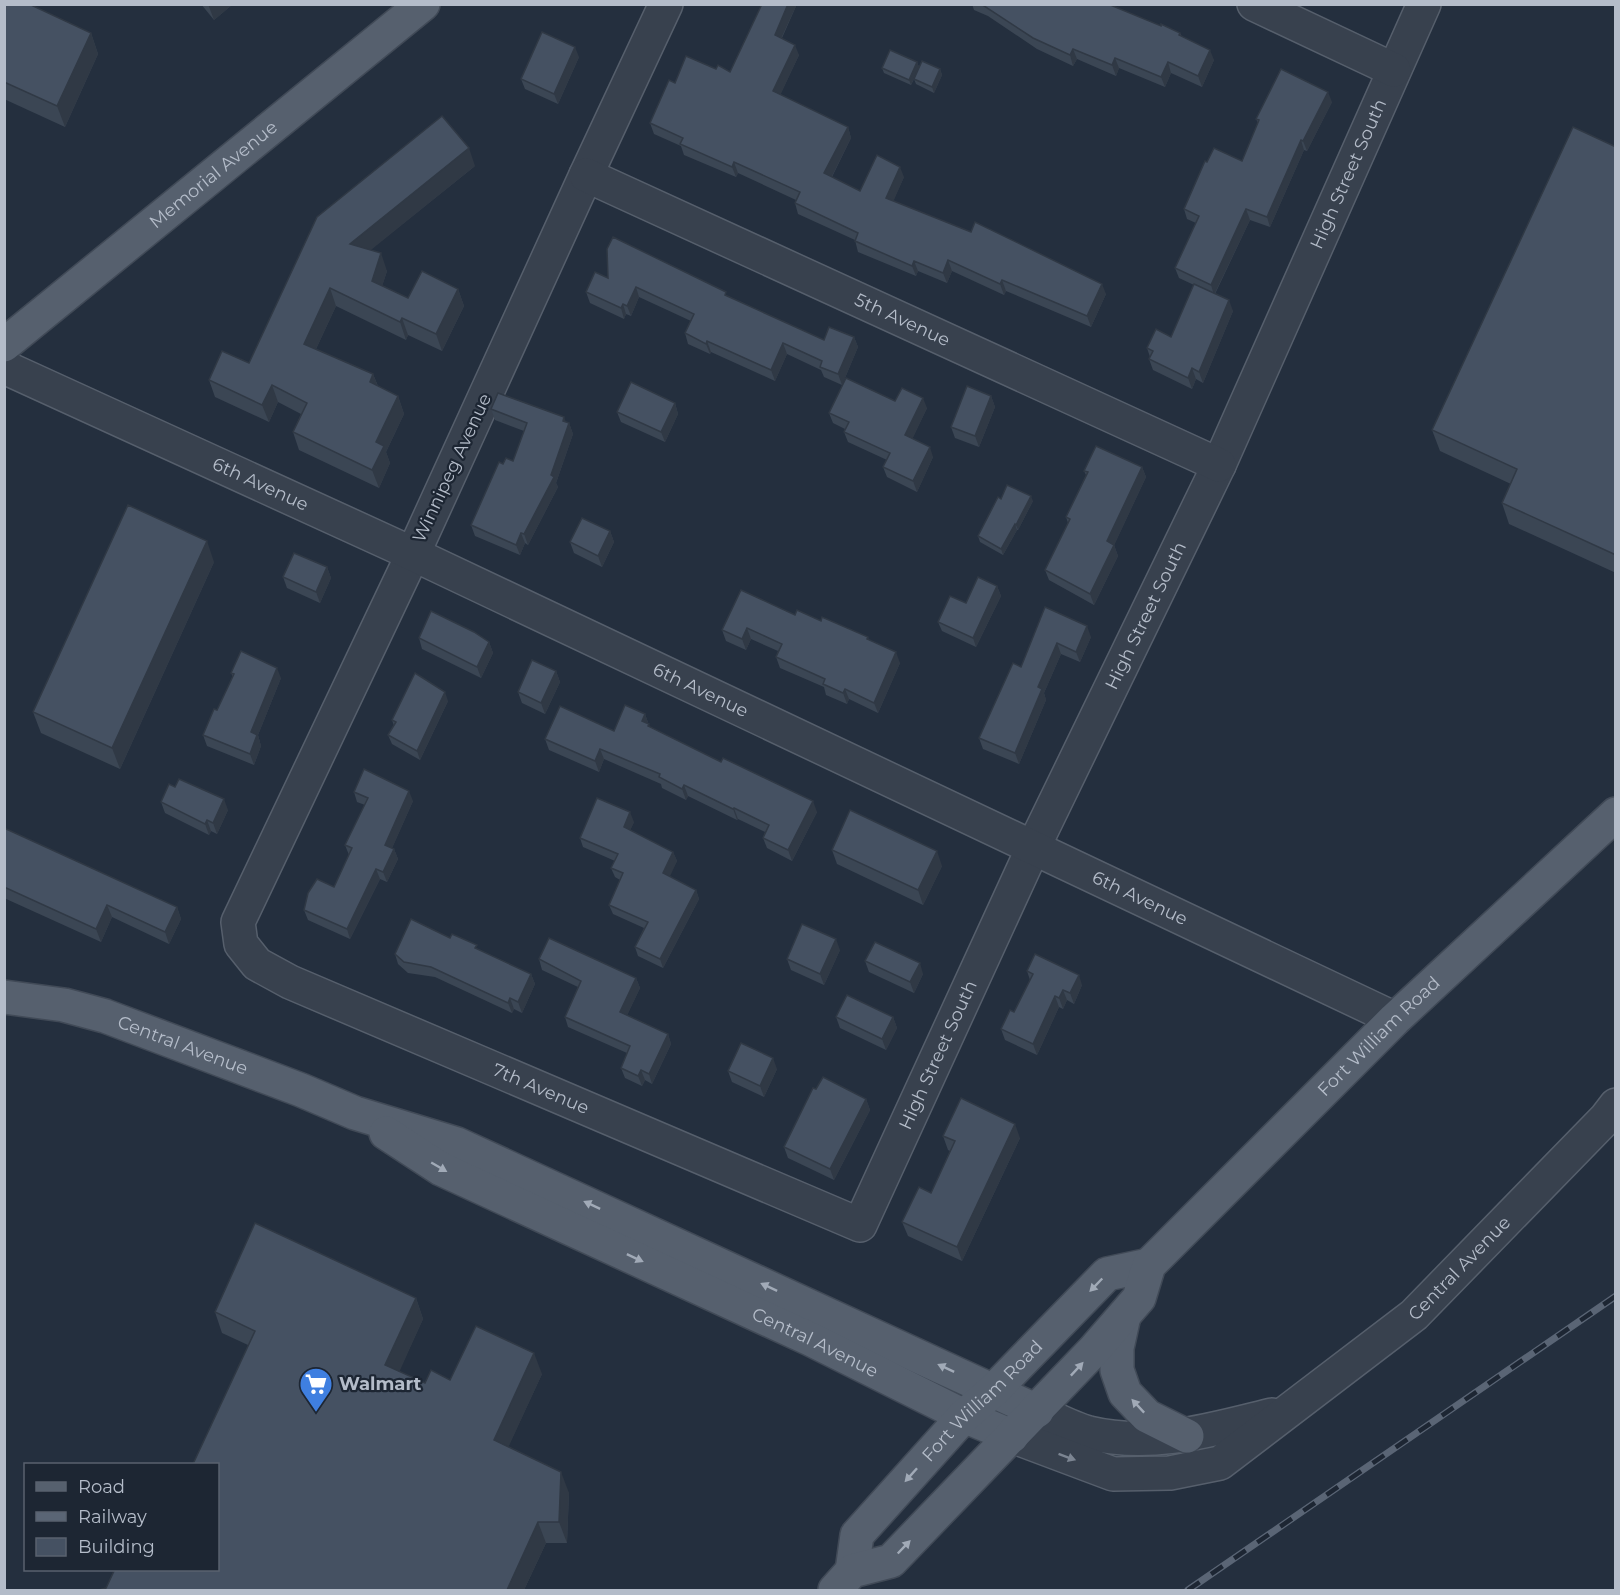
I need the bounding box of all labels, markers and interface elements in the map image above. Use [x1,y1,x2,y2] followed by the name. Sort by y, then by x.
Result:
[1305,96,1391,252] street label: High Street South
[145,116,282,233] street label: Memorial Avenue
[851,289,954,351] street label: 5th Avenue
[408,390,496,546] street label: Winnipeg Avenue
[209,453,312,516] street label: 6th Avenue
[1101,538,1191,693] street label: High Street South
[649,658,752,722] street label: 6th Avenue
[1089,866,1191,930] street label: 6th Avenue
[1313,972,1445,1101] street label: Fort William Road
[894,977,982,1133] street label: High Street South
[115,1011,251,1080] street label: Central Avenue
[489,1059,592,1119] street label: 7th Avenue
[431,1162,448,1172] one-way arrow
[583,1201,600,1210] one-way arrow
[1404,1211,1515,1325] street label: Central Avenue
[627,1253,644,1262] one-way arrow
[1090,1278,1104,1292] one-way arrow
[760,1282,777,1291] one-way arrow
[748,1303,882,1382] street label: Central Avenue
[917,1336,1047,1466] street label: Fort William Road
[1070,1361,1084,1376] one-way arrow
[937,1363,955,1372] one-way arrow
[298,1366,334,1413] supermarket icon: Walmart
[339,1373,421,1395] place label: Walmart
[1132,1399,1145,1414] one-way arrow
[1058,1452,1076,1462] one-way arrow
[24,1463,219,1571] legend
[904,1468,918,1483] one-way arrow
[78,1476,125,1498] text: Road
[78,1506,147,1528] text: Railway
[78,1536,155,1558] text: Building
[896,1541,910,1555] one-way arrow

